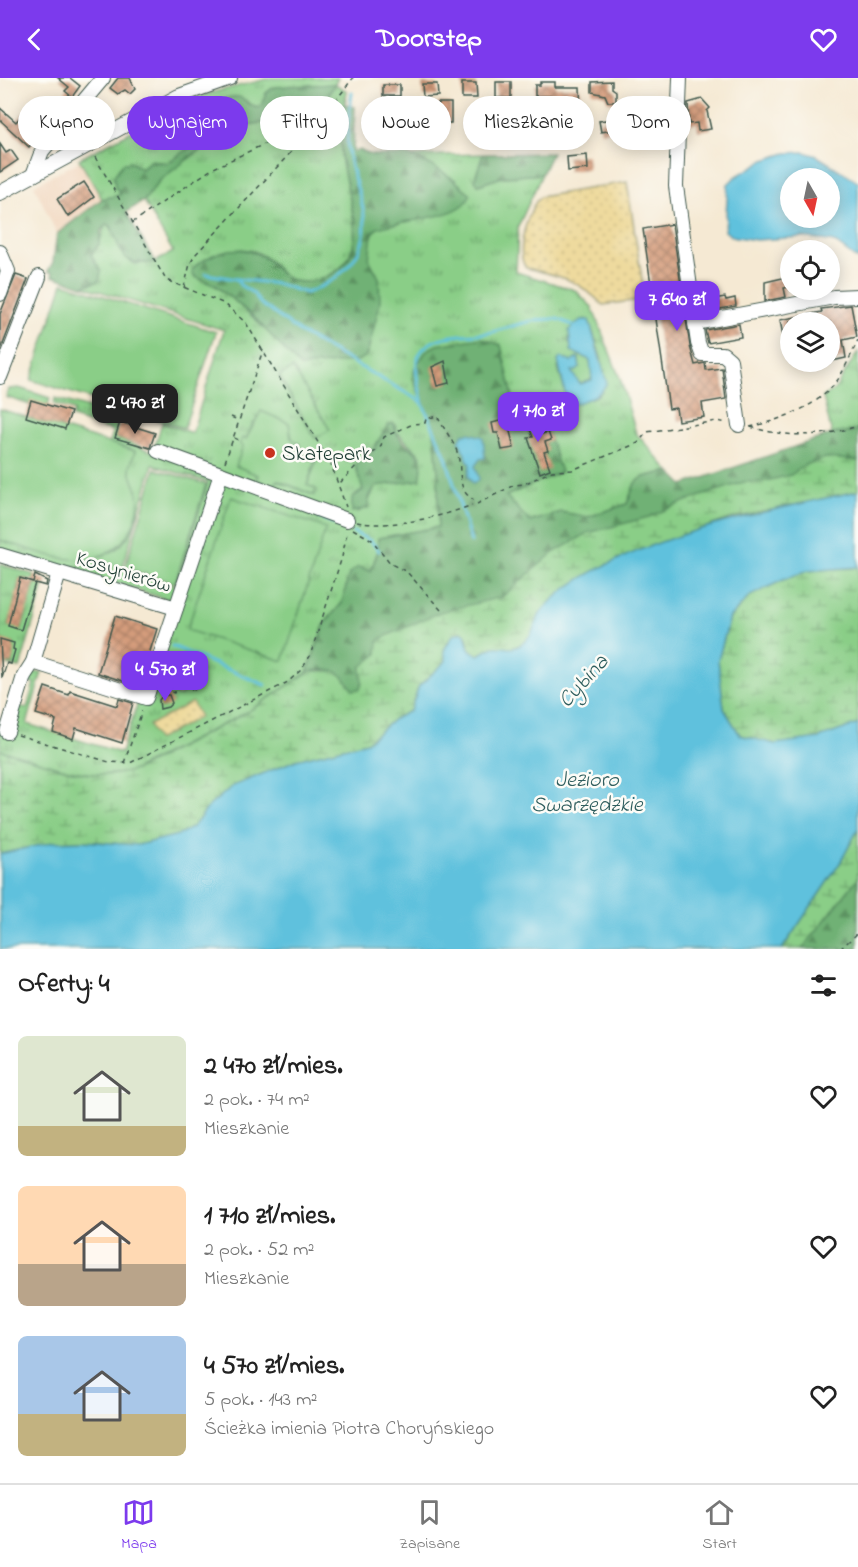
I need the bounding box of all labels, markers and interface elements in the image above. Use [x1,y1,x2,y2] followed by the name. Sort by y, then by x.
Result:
[376,20,482,59] text: Doorstep
[18,23,51,56] icon: back
[807,23,840,56] icon: heart
[18,96,115,150] chip: Kupno
[127,96,248,150] chip: Wynajem
[260,96,349,150] chip: Filtry
[361,96,451,150] chip: Nowe
[463,96,594,150] chip: Mieszkanie
[606,96,691,150] chip: Dom
[780,168,840,228] north arrow
[780,168,840,372] map controls
[780,240,840,300] button: locate
[615,281,739,332] pin: 7 640 zł
[649,286,705,315] text: 7 640 zł
[780,312,840,372] button: layers
[73,384,197,435] pin: 2 470 zł
[106,389,164,418] text: 2 470 zł
[476,392,600,443] pin: 1 710 zł
[512,397,564,426] text: 1 710 zł
[282,440,372,470] place label: Skatepark
[263,446,277,460] marker: Skatepark
[71,544,175,604] street label: Kosynierów
[551,647,618,716] water label: Cybina
[103,651,227,702] pin: 4 570 zł
[135,656,195,685] text: 4 570 zł
[531,765,644,822] water label: Jezioro Swarzędzkie
[18,966,109,1004] text: Oferty: 4
[807,969,840,1002] icon: filters
[204,1048,342,1086] text: 2 470 zł/mies.
[66,1060,138,1132] icon: home
[807,1080,840,1113] icon: heart
[204,1086,310,1115] text: 2 pok. · 74 m²
[204,1115,289,1144] text: Mieszkanie
[204,1198,335,1236] text: 1 710 zł/mies.
[66,1210,138,1282] icon: home
[807,1230,840,1263] icon: heart
[204,1236,315,1265] text: 2 pok. · 52 m²
[204,1265,289,1294] text: Mieszkanie
[204,1348,344,1386] text: 4 570 zł/mies.
[66,1360,138,1432] icon: home
[807,1380,840,1413] icon: heart
[204,1386,318,1415] text: 5 pok. · 143 m²
[204,1415,494,1444] text: Ścieżka imienia Piotra Choryńskiego
[121,1496,157,1556] tab: Mapa
[399,1496,460,1556] tab: Zapisane
[702,1496,737,1556] tab: Start

